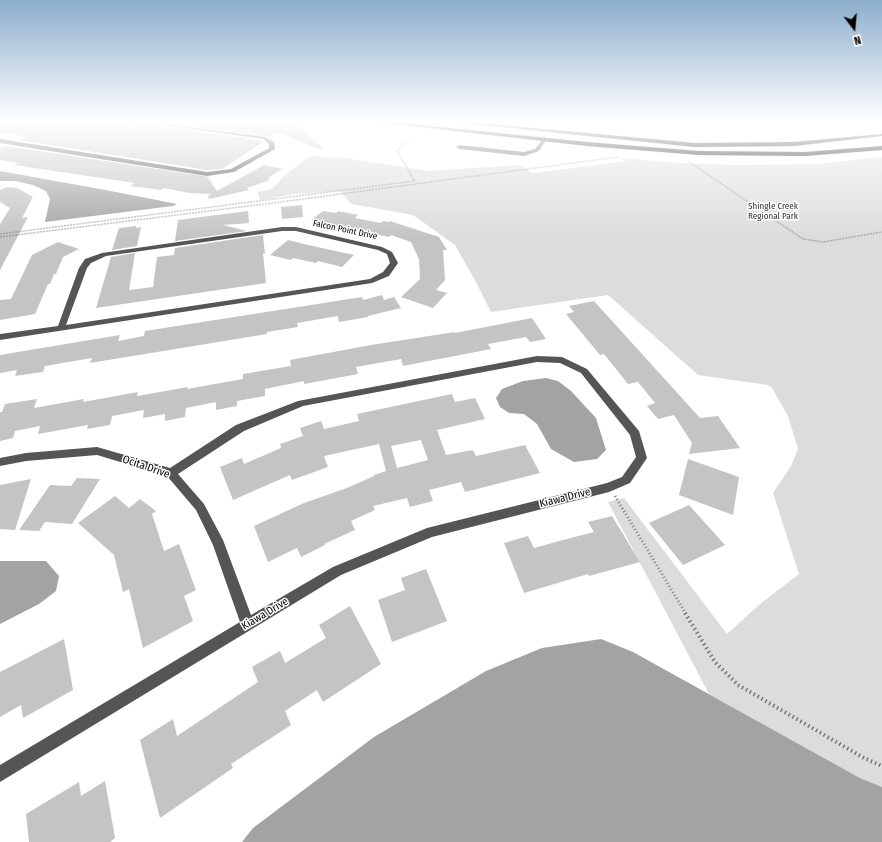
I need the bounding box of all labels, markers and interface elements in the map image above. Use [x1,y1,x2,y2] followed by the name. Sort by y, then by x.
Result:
[834,8,874,48] north arrow
[852,33,862,47] text: N
[748,201,798,222] park label: Shingle Creek Regional Park
[312,218,378,242] street label: Falcon Point Drive
[121,453,171,481] street label: Ocita Drive
[538,485,592,511] street label: Kiawa Drive
[239,595,291,633] street label: Kiawa Drive

